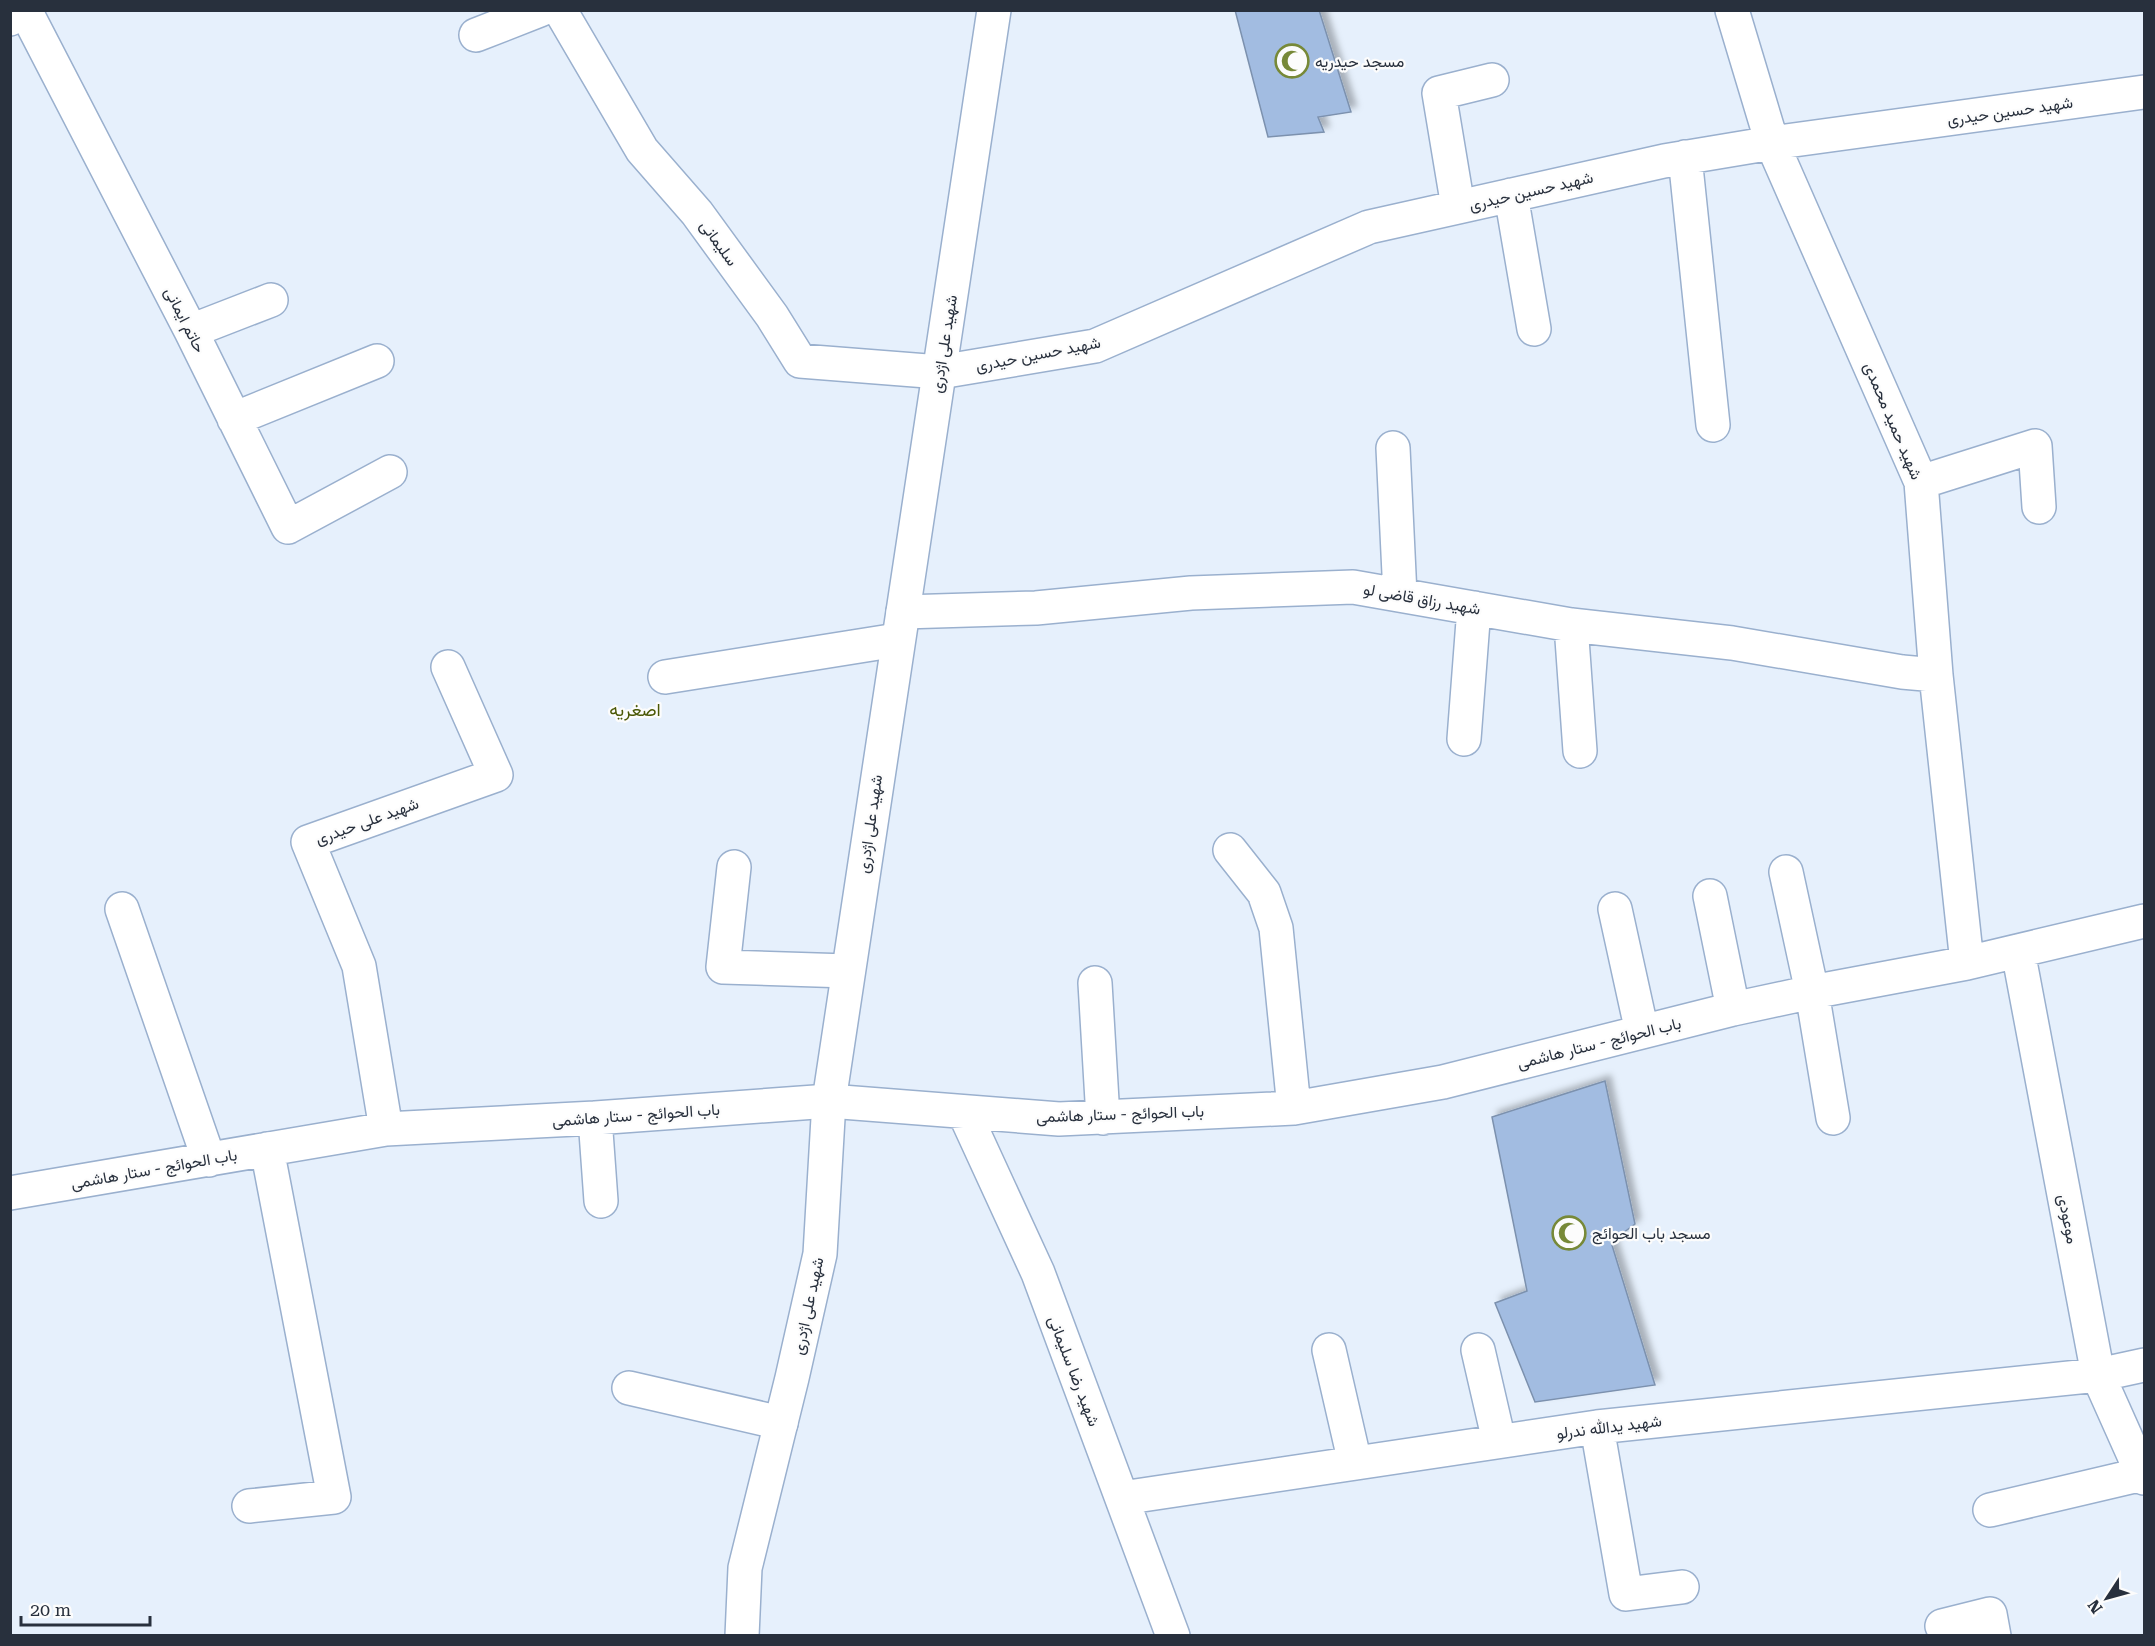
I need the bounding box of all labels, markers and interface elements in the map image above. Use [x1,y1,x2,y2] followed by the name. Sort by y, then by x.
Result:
[1274,43,1310,79] mosque icon: مسجد حیدریه
[1315,52,1404,72] place label: مسجد حیدریه
[1946,93,2074,130] street label: شهید حسین حیدری
[1467,167,1595,216] street label: شهید حسین حیدری
[695,216,742,270] street label: سلیمانی
[160,284,210,357] street label: حاتم ایمانی
[927,293,962,395] street label: شهید علی اژدری
[974,333,1102,376] street label: شهید حسین حیدری
[1859,359,1926,483] street label: شهید حمید محمدی
[1362,579,1482,620] street label: شهید رزاق قاضی لو
[609,699,661,721] district label: اصغریه
[854,774,887,875] street label: شهید علی اژدری
[313,793,422,849] street label: شهید علی حیدری
[1515,1013,1683,1075] street label: باب الحوائج - ستار هاشمی
[551,1100,721,1132] street label: باب الحوائج - ستار هاشمی
[1036,1102,1204,1128] street label: باب الحوائج - ستار هاشمی
[70,1145,239,1195] street label: باب الحوائج - ستار هاشمی
[2053,1193,2082,1246] street label: موعودی
[1551,1215,1587,1251] mosque icon: مسجد باب الحوائج
[1592,1224,1710,1245] place label: مسجد باب الحوائج
[788,1255,829,1357] street label: شهید علی اژدری
[1043,1313,1104,1429] street label: شهید رضا سلیمانی
[1555,1411,1663,1444] street label: شهید یدالله ندرلو
[2077,1568,2137,1628] north arrow
[21,1589,150,1627] scale bar
[2084,1596,2107,1617] text: N
[30,1599,71,1620] text: 20 m

